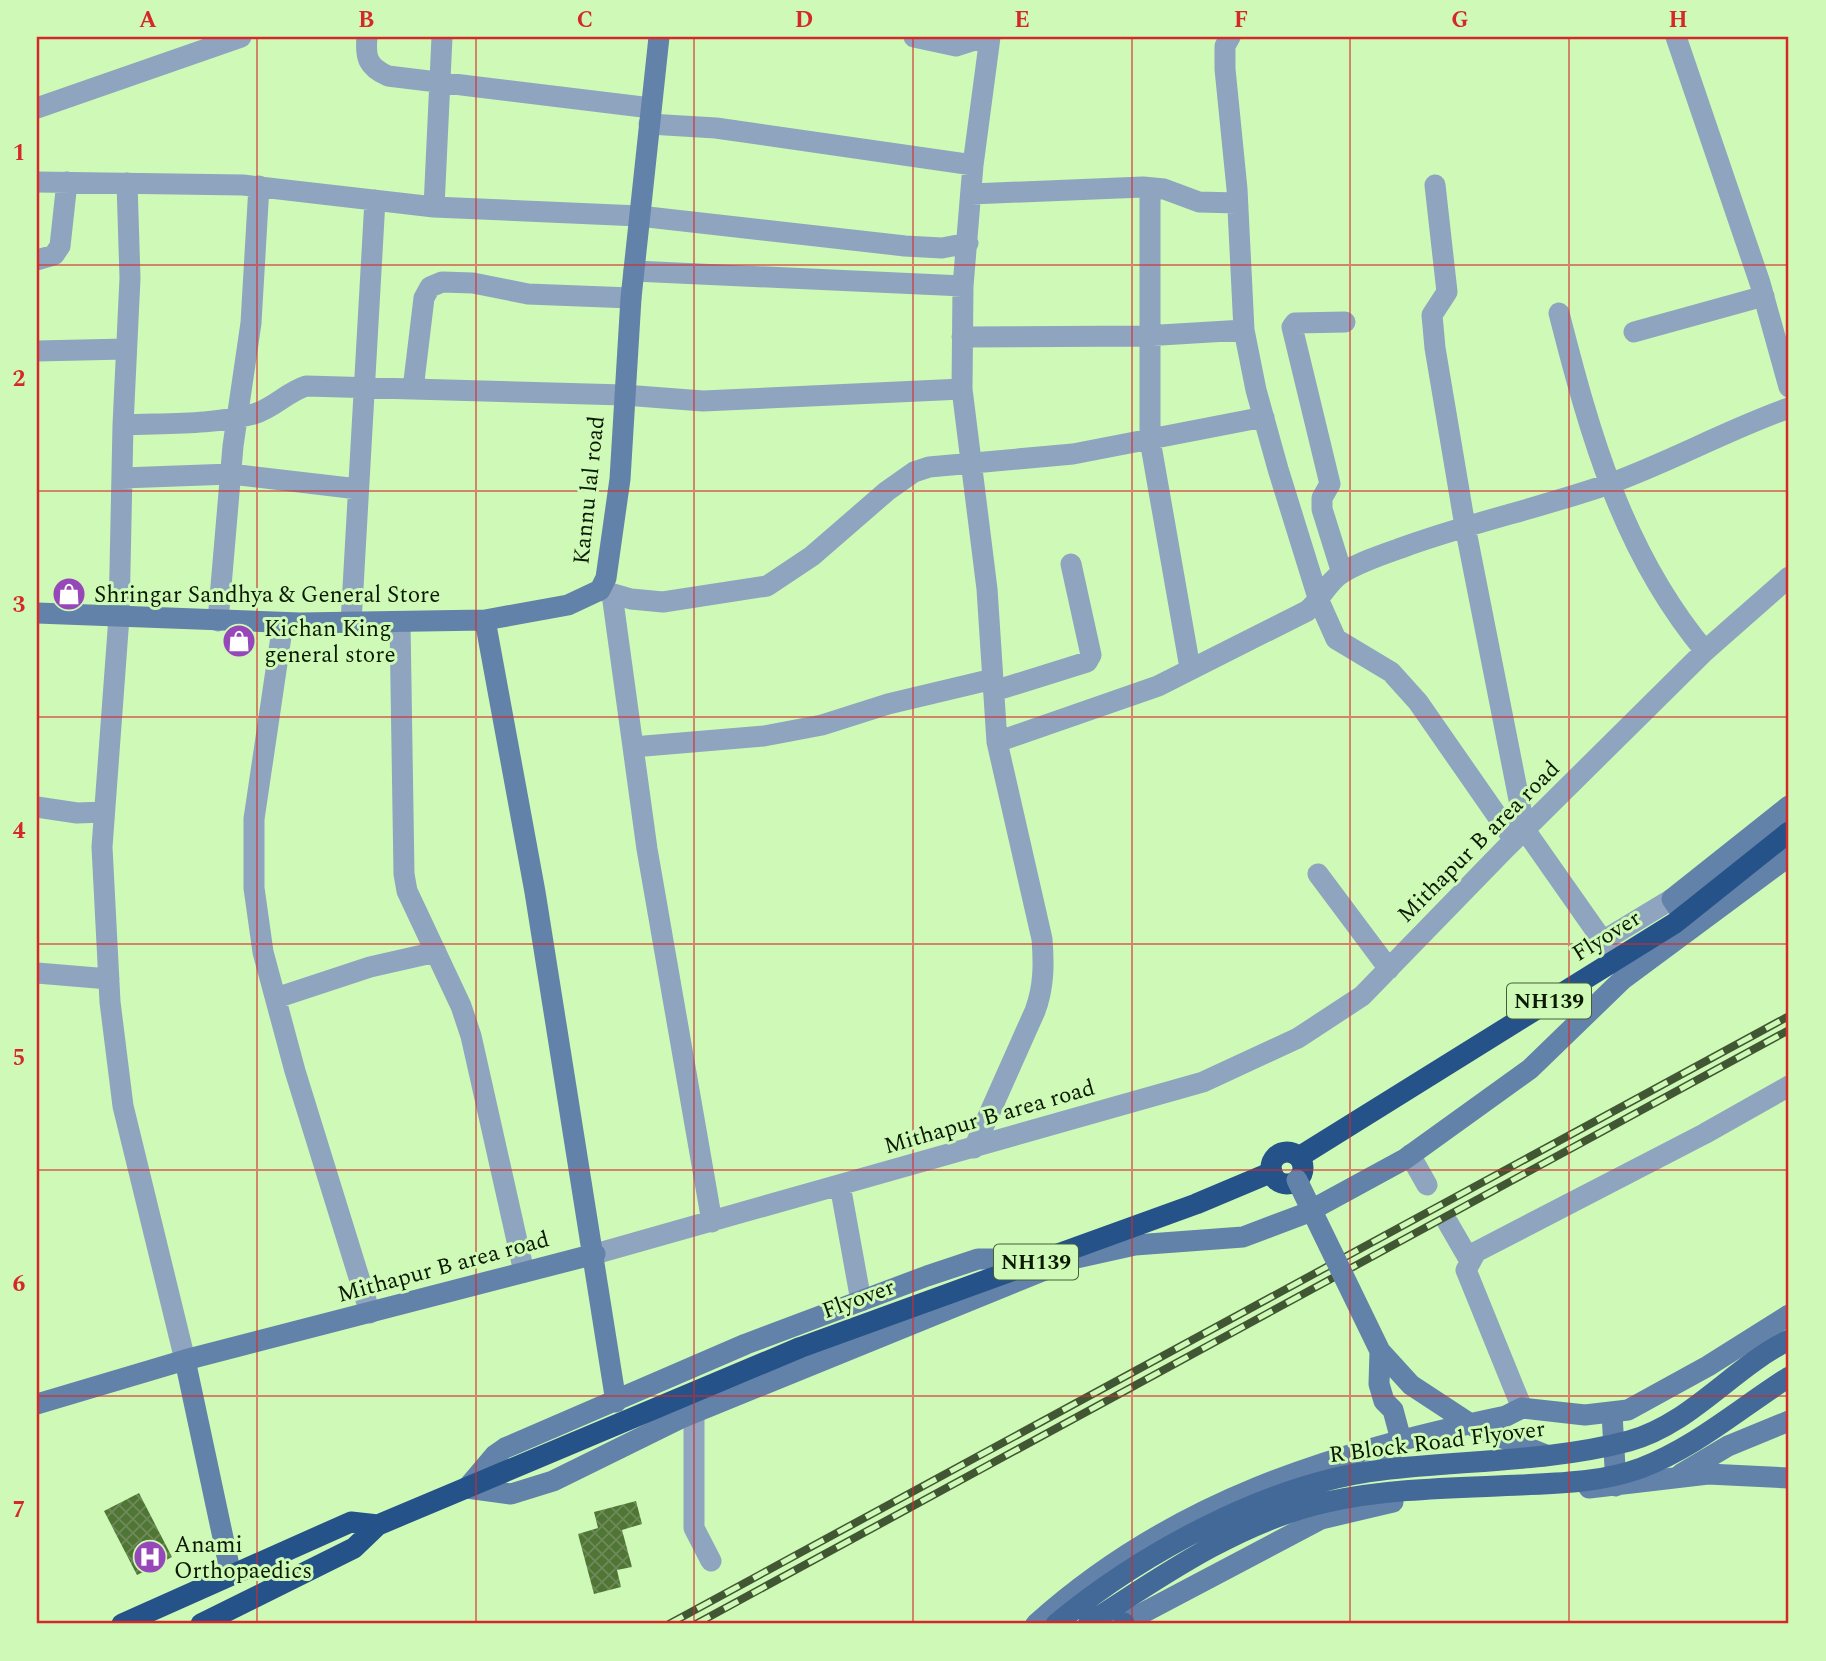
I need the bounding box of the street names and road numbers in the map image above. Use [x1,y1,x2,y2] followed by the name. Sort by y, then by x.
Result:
[564,414,615,566] street label: Kannu lal road
[1390,753,1569,932] street label: Mithapur B area road
[1566,902,1648,971] street label: Flyover
[1507,984,1591,1018] road number: NH139
[880,1071,1099,1164] street label: Mithapur B area road
[334,1222,553,1313] street label: Mithapur B area road
[994,1244,1078,1280] road number: NH139
[817,1270,900,1329] street label: Flyover
[1327,1412,1547,1473] street label: R Block Road Flyover

